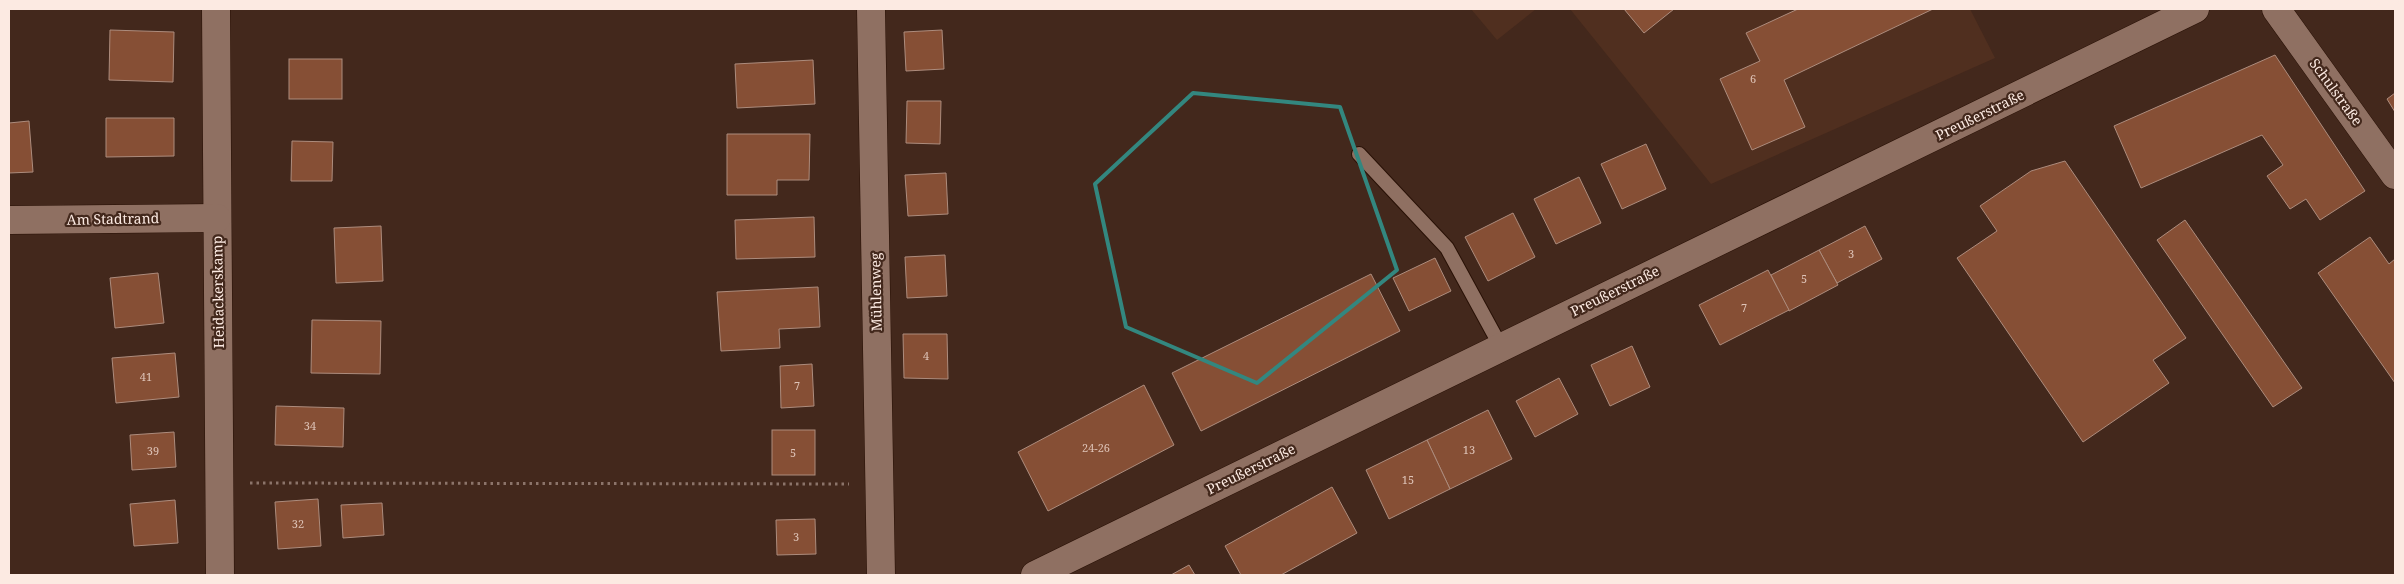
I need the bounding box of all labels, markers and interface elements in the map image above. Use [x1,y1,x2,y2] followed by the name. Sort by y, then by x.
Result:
[2306,54,2367,129] street label: Schulstraße
[1750,71,1756,86] house number: 6
[1932,85,2027,144] street label: Preußerstraße
[67,208,160,229] street label: Am Stadtrand
[207,236,228,348] street label: Heidackerskamp
[1848,246,1854,261] house number: 3
[865,252,886,332] street label: Mühlenweg
[1567,261,1662,320] street label: Preußerstraße
[1801,271,1807,286] house number: 5
[1741,300,1747,315] house number: 7
[923,348,929,363] house number: 4
[140,369,152,384] house number: 41
[794,378,800,393] house number: 7
[304,418,316,433] house number: 34
[1203,439,1298,498] street label: Preußerstraße
[1082,440,1110,455] house number: 24-26
[1463,442,1475,457] house number: 13
[147,443,159,458] house number: 39
[790,445,796,460] house number: 5
[1402,472,1414,487] house number: 15
[292,516,304,531] house number: 32
[793,529,799,544] house number: 3

